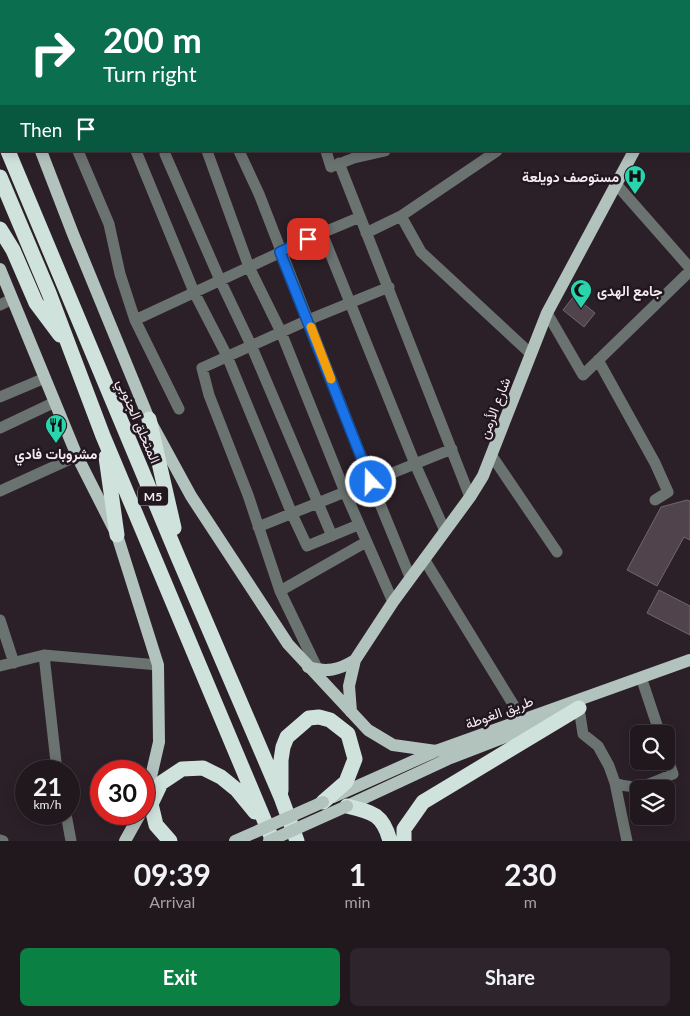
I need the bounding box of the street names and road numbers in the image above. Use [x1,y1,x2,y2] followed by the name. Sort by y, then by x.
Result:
[475,375,516,442] street label: شارع الأرمن
[110,376,164,467] street label: المتحلق الجنوبي
[138,486,168,506] road number: M5
[463,692,536,733] street label: طريق الغوطة

